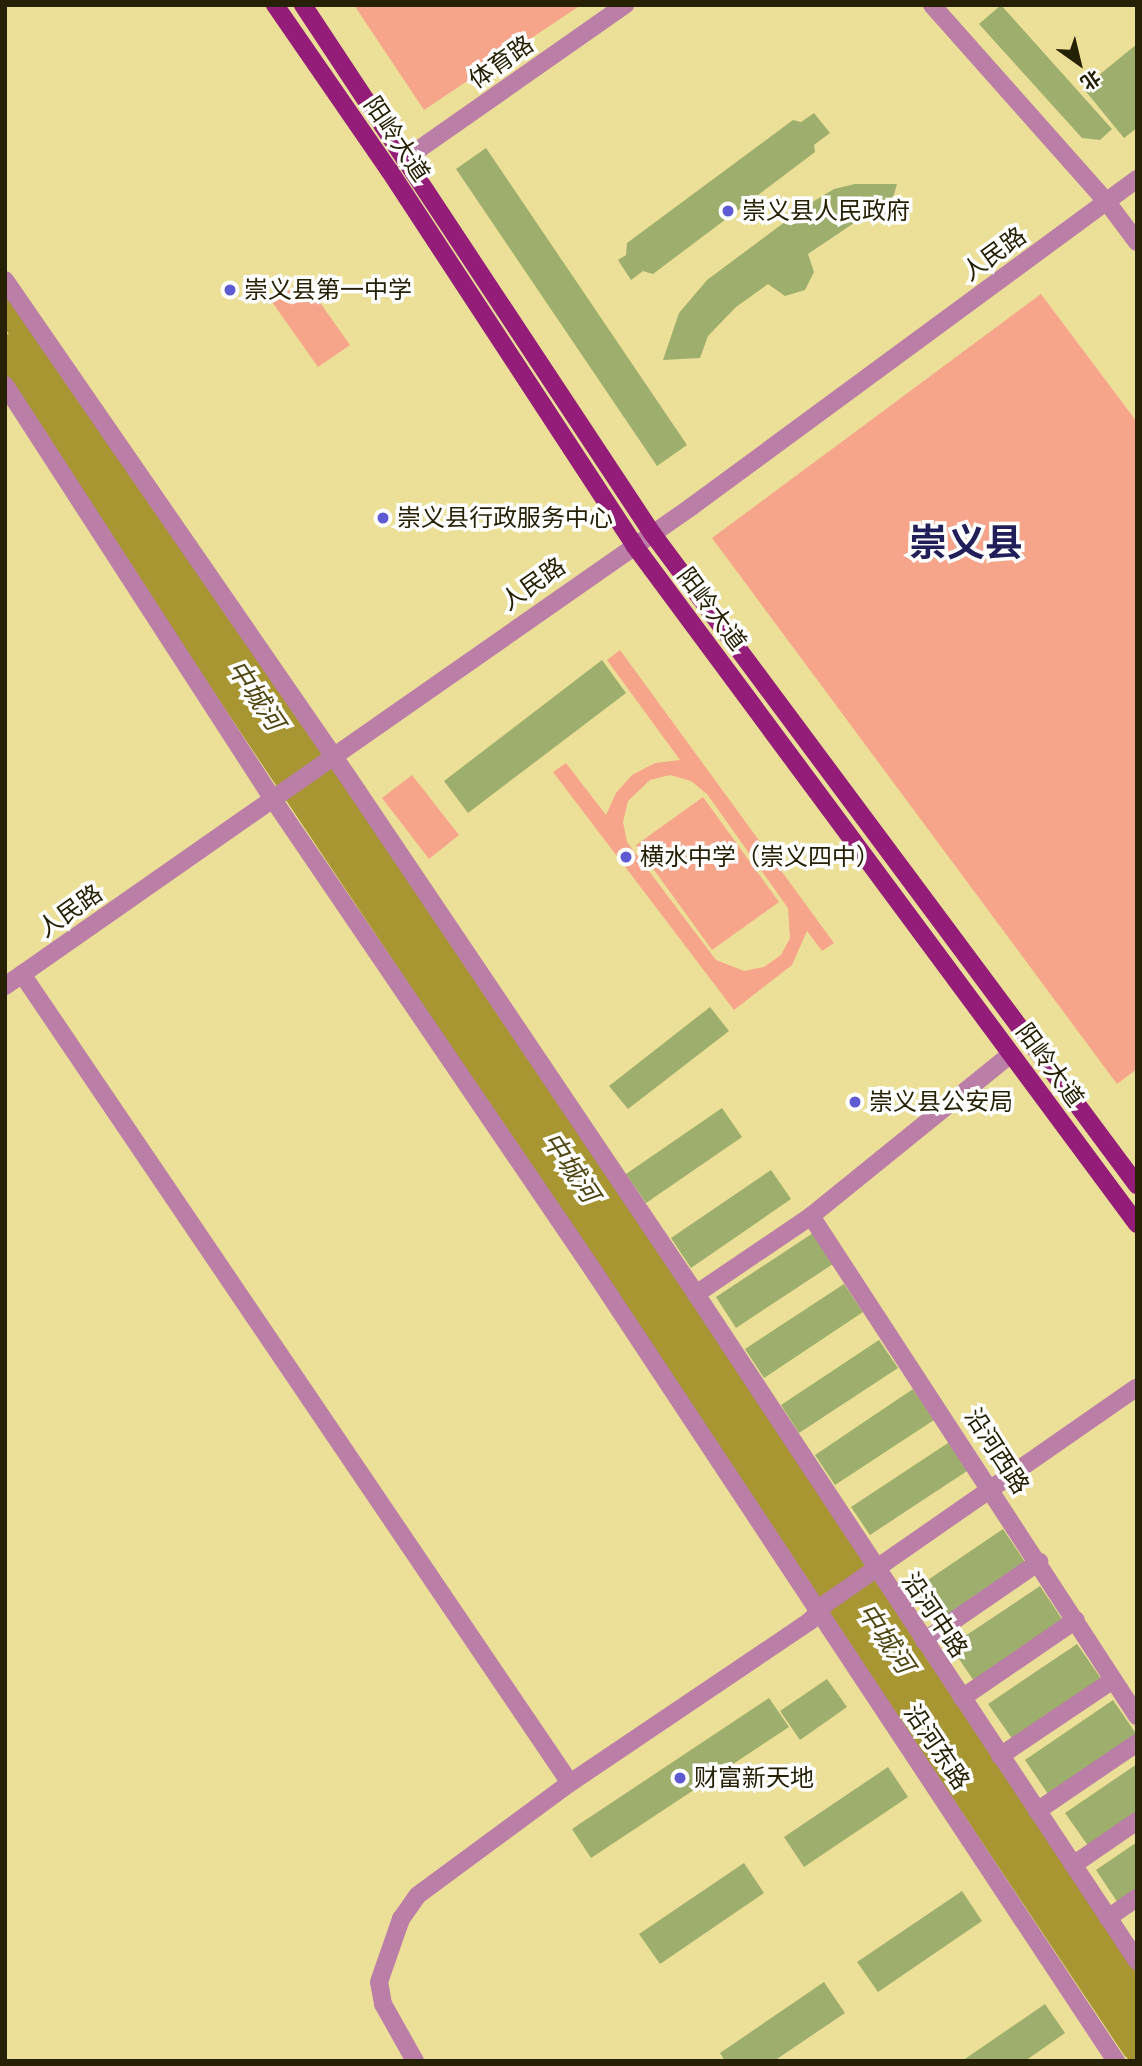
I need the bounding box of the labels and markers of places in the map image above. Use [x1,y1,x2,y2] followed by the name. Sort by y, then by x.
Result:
[742,197,910,225] place label: 崇义县人民政府
[720,203,736,219] marker: 崇义县人民政府
[244,276,412,304] place label: 崇义县第一中学
[222,282,238,298] marker: 崇义县第一中学
[397,504,613,532] place label: 崇义县行政服务中心
[375,510,391,526] marker: 崇义县行政服务中心
[640,843,880,871] place label: 横水中学（崇义四中）
[618,849,634,865] marker: 横水中学（崇义四中）
[869,1088,1013,1116] place label: 崇义县公安局
[847,1094,863,1110] marker: 崇义县公安局
[694,1764,814,1792] place label: 财富新天地
[672,1770,688,1786] marker: 财富新天地

